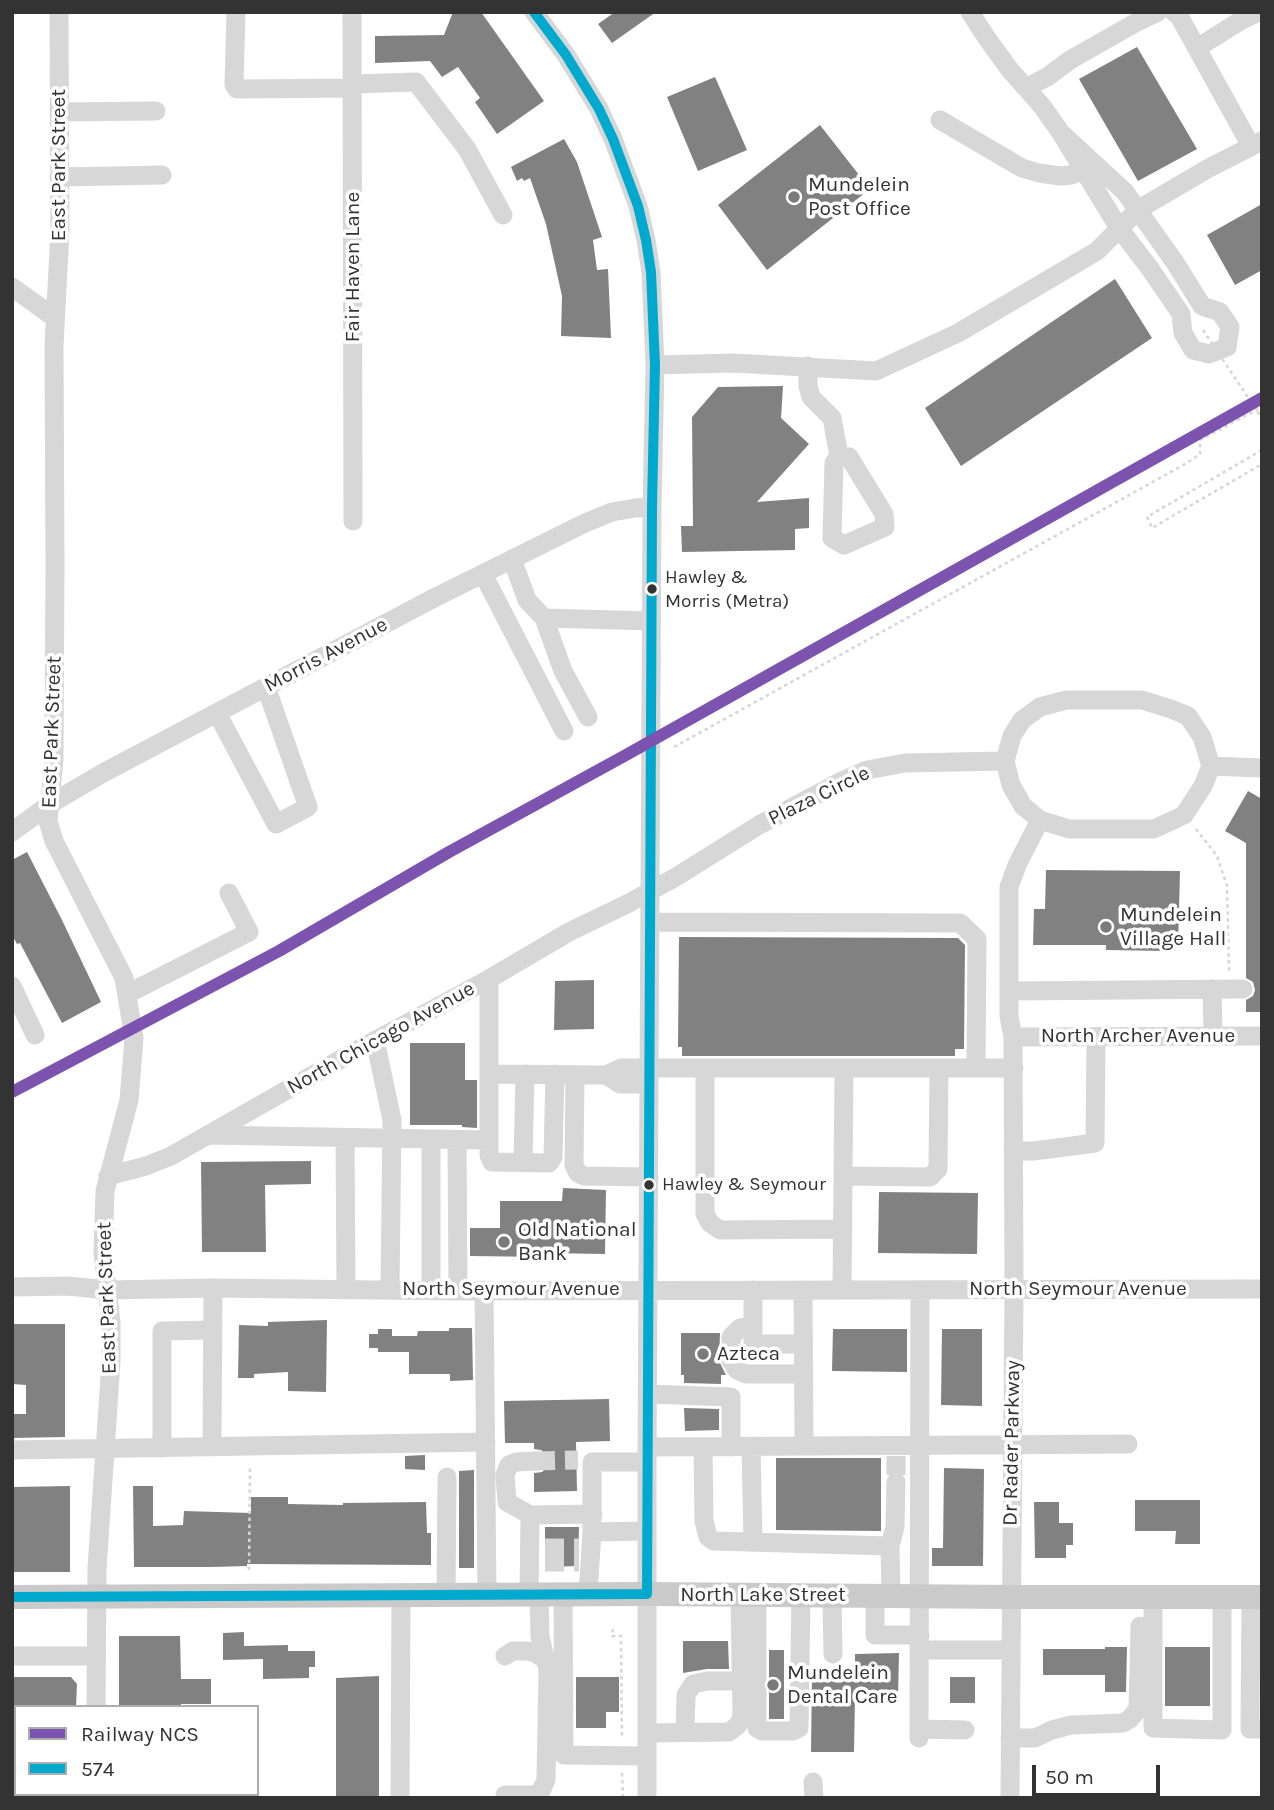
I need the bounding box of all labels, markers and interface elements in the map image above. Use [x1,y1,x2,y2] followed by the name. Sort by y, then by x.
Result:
[46,89,72,241] street label: East Park Street
[808,172,911,222] place label: Mundelein Post Office
[786,189,802,205] marker: Mundelein Post Office
[340,192,366,342] street label: Fair Haven Lane
[665,567,789,611] place label: Hawley & Morris (Metra)
[645,582,659,596] marker: Hawley & Morris (Metra)
[260,612,392,698] street label: Morris Avenue
[37,655,67,809] street label: East Park Street
[764,761,874,831] street label: Plaza Circle
[1120,902,1226,952] place label: Mundelein Village Hall
[1098,919,1114,935] marker: Mundelein Village Hall
[283,976,479,1100] street label: North Chicago Avenue
[1041,1023,1235,1049] street label: North Archer Avenue
[662,1174,826,1196] place label: Hawley & Seymour
[642,1178,656,1192] marker: Hawley & Seymour
[518,1217,637,1267] place label: Old National Bank
[92,1221,122,1375] street label: East Park Street
[496,1234,512,1250] marker: Old National Bank
[402,1276,620,1302] street label: North Seymour Avenue
[969,1276,1187,1302] street label: North Seymour Avenue
[717,1341,780,1367] place label: Azteca
[695,1346,711,1362] marker: Azteca
[998,1360,1026,1526] street label: Dr Rader Parkway
[680,1582,846,1608] street label: North Lake Street
[787,1660,897,1710] place label: Mundelein Dental Care
[765,1677,781,1693] marker: Mundelein Dental Care
[14,1705,259,1796] legend
[81,1722,199,1746] text: Railway NCS
[1036,1750,1164,1794] scale bar
[81,1757,114,1781] text: 574
[1045,1765,1094,1789] text: 50 m

